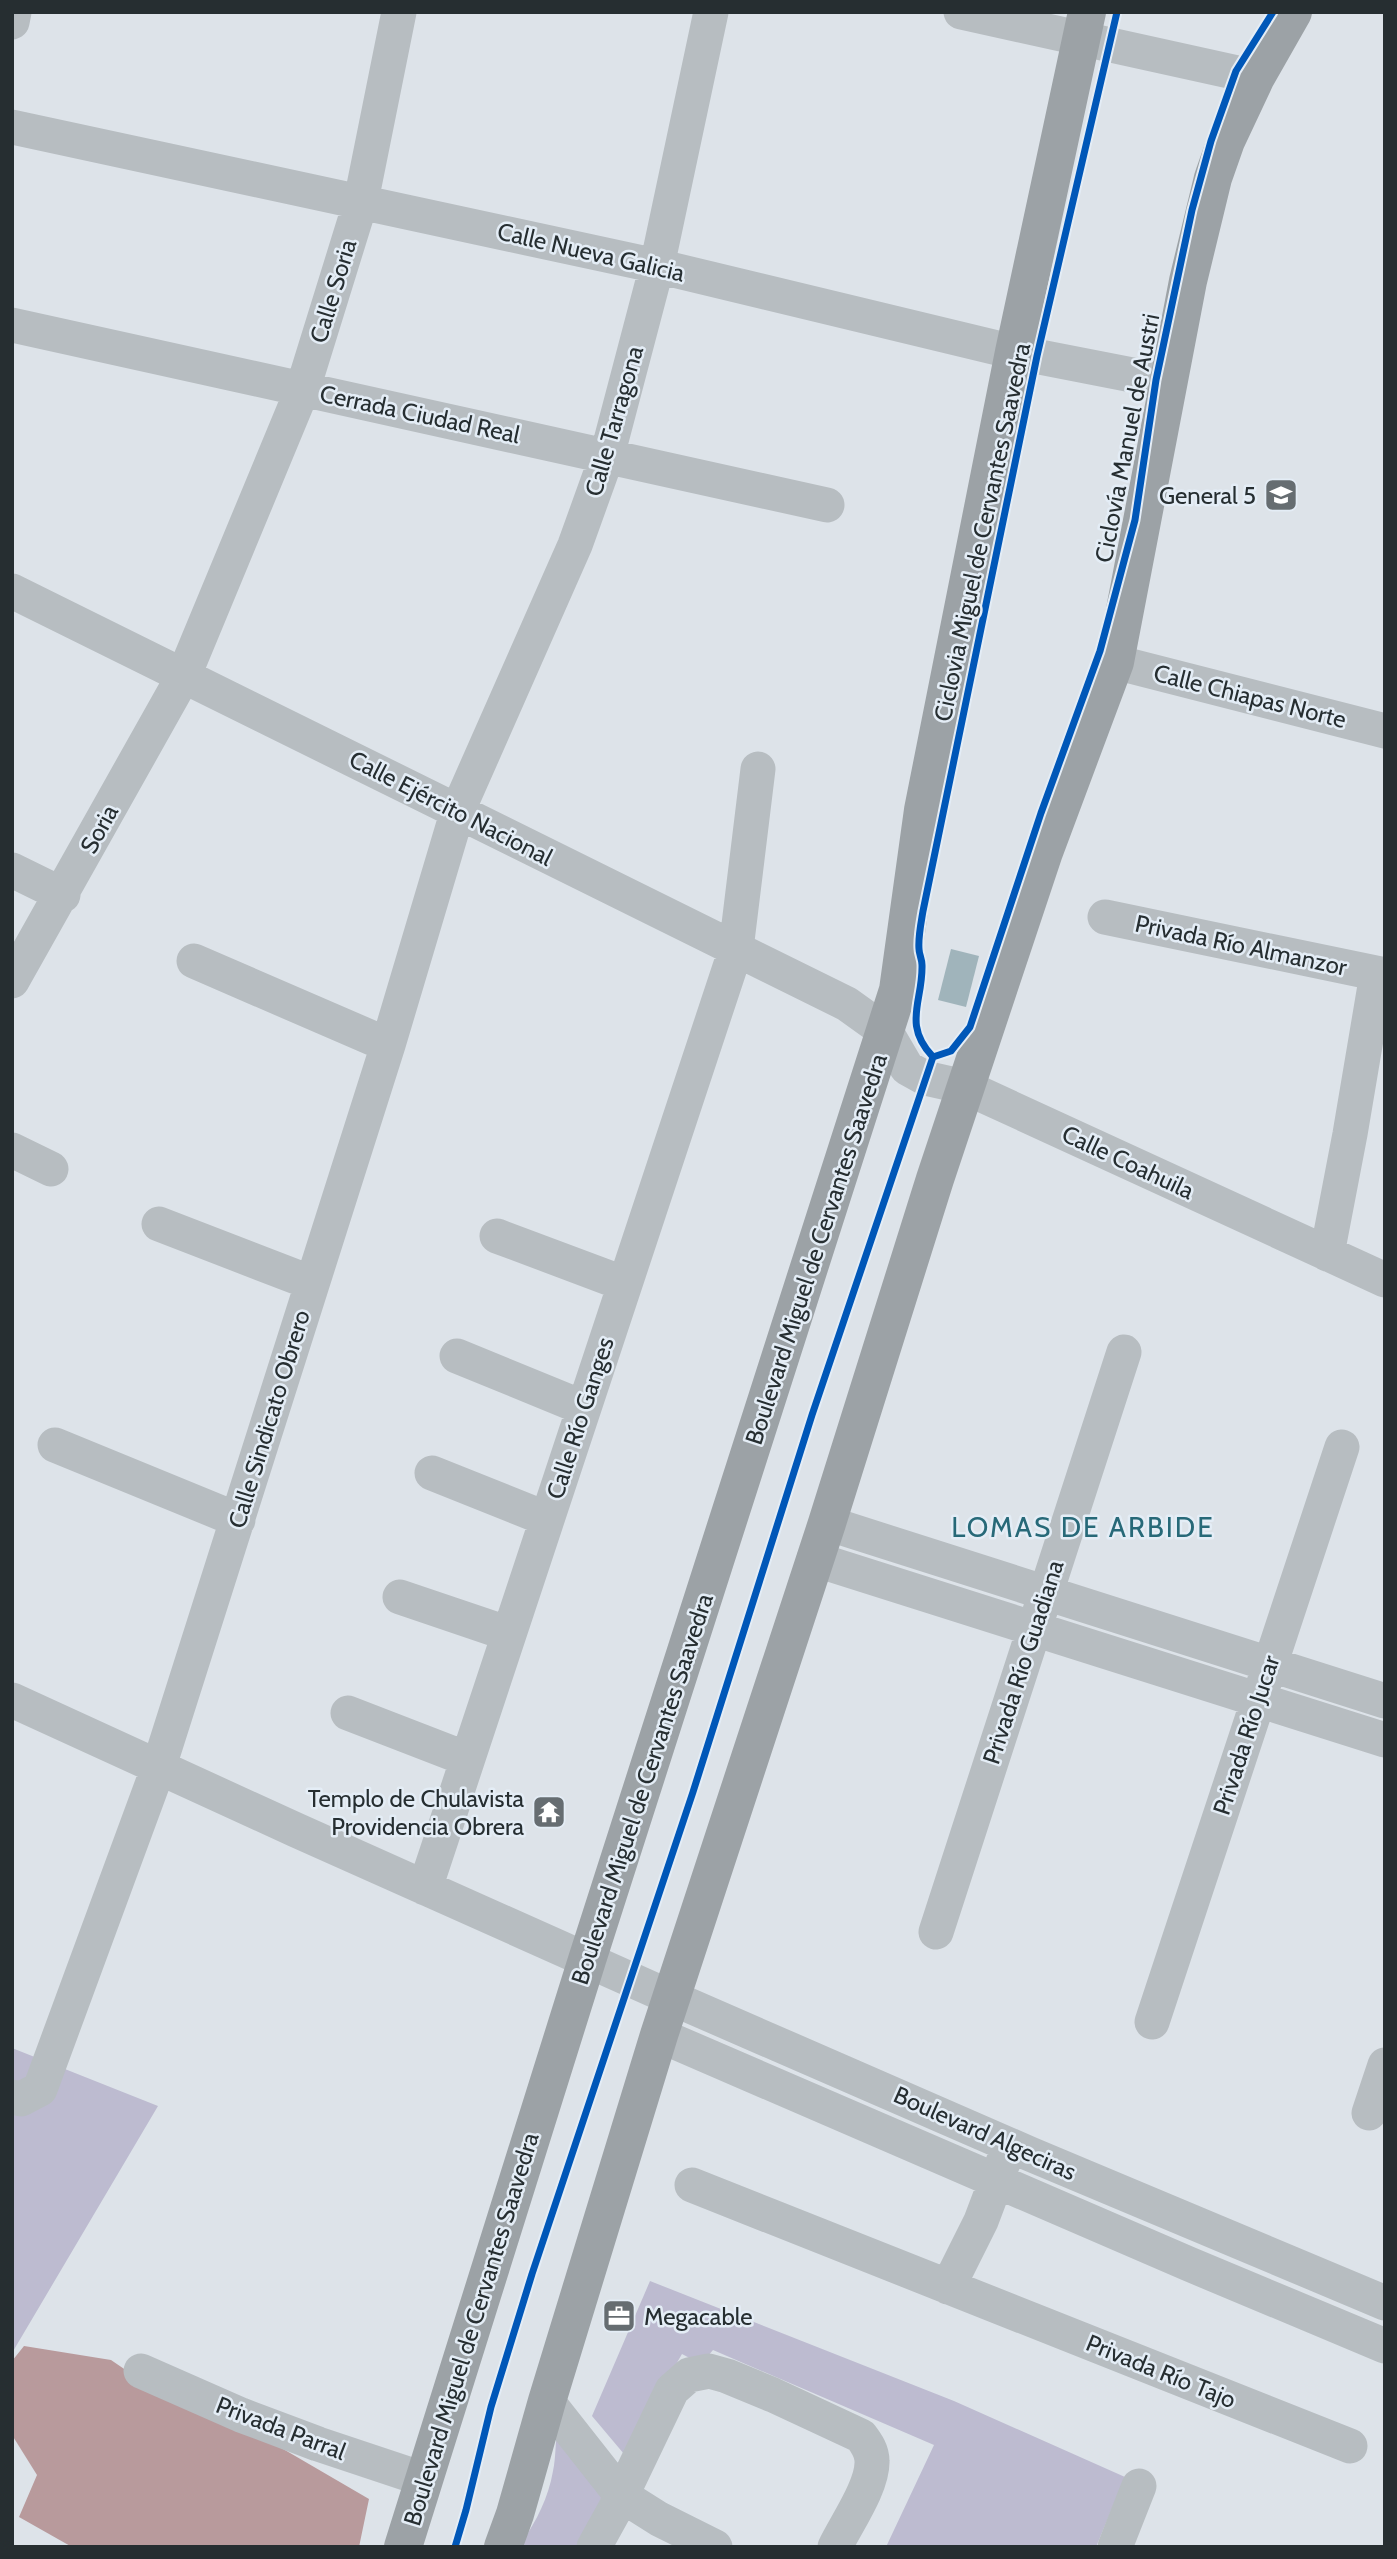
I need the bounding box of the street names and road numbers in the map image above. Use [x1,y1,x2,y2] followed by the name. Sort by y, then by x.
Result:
[495,216,688,288] street label: Calle Nueva Galicia
[304,235,363,346] street label: Calle Soria
[1089,311,1165,565] street label: Ciclovía Manuel de Austri
[928,340,1036,724] street label: Ciclovia Miguel de Cervantes Saavedra
[579,342,649,499] street label: Calle Tarragona
[317,379,523,449] street label: Cerrada Ciudad Real
[1151,658,1349,734] street label: Calle Chiapas Norte
[345,744,558,872] street label: Calle Ejército Nacional
[74,799,124,859] street label: Soria
[1132,908,1350,982] street label: Privada Río Almanzor
[739,1049,893,1448] street label: Boulevard Miguel de Cervantes Saavedra
[1057,1119,1199,1205] street label: Calle Coahuila
[222,1306,316,1532] street label: Calle Sindicato Obrero
[540,1333,620,1503] street label: Calle Río Ganges
[976,1556,1070,1768] street label: Privada Río Guadiana
[565,1589,719,1988] street label: Boulevard Miguel de Cervantes Saavedra
[1207,1651,1286,1818] street label: Privada Río Jucar
[889,2080,1081,2186] street label: Boulevard Algeciras
[397,2129,545,2529] street label: Boulevard Miguel de Cervantes Saavedra
[1082,2328,1240,2414] street label: Privada Río Tajo
[212,2390,350,2466] street label: Privada Parral

